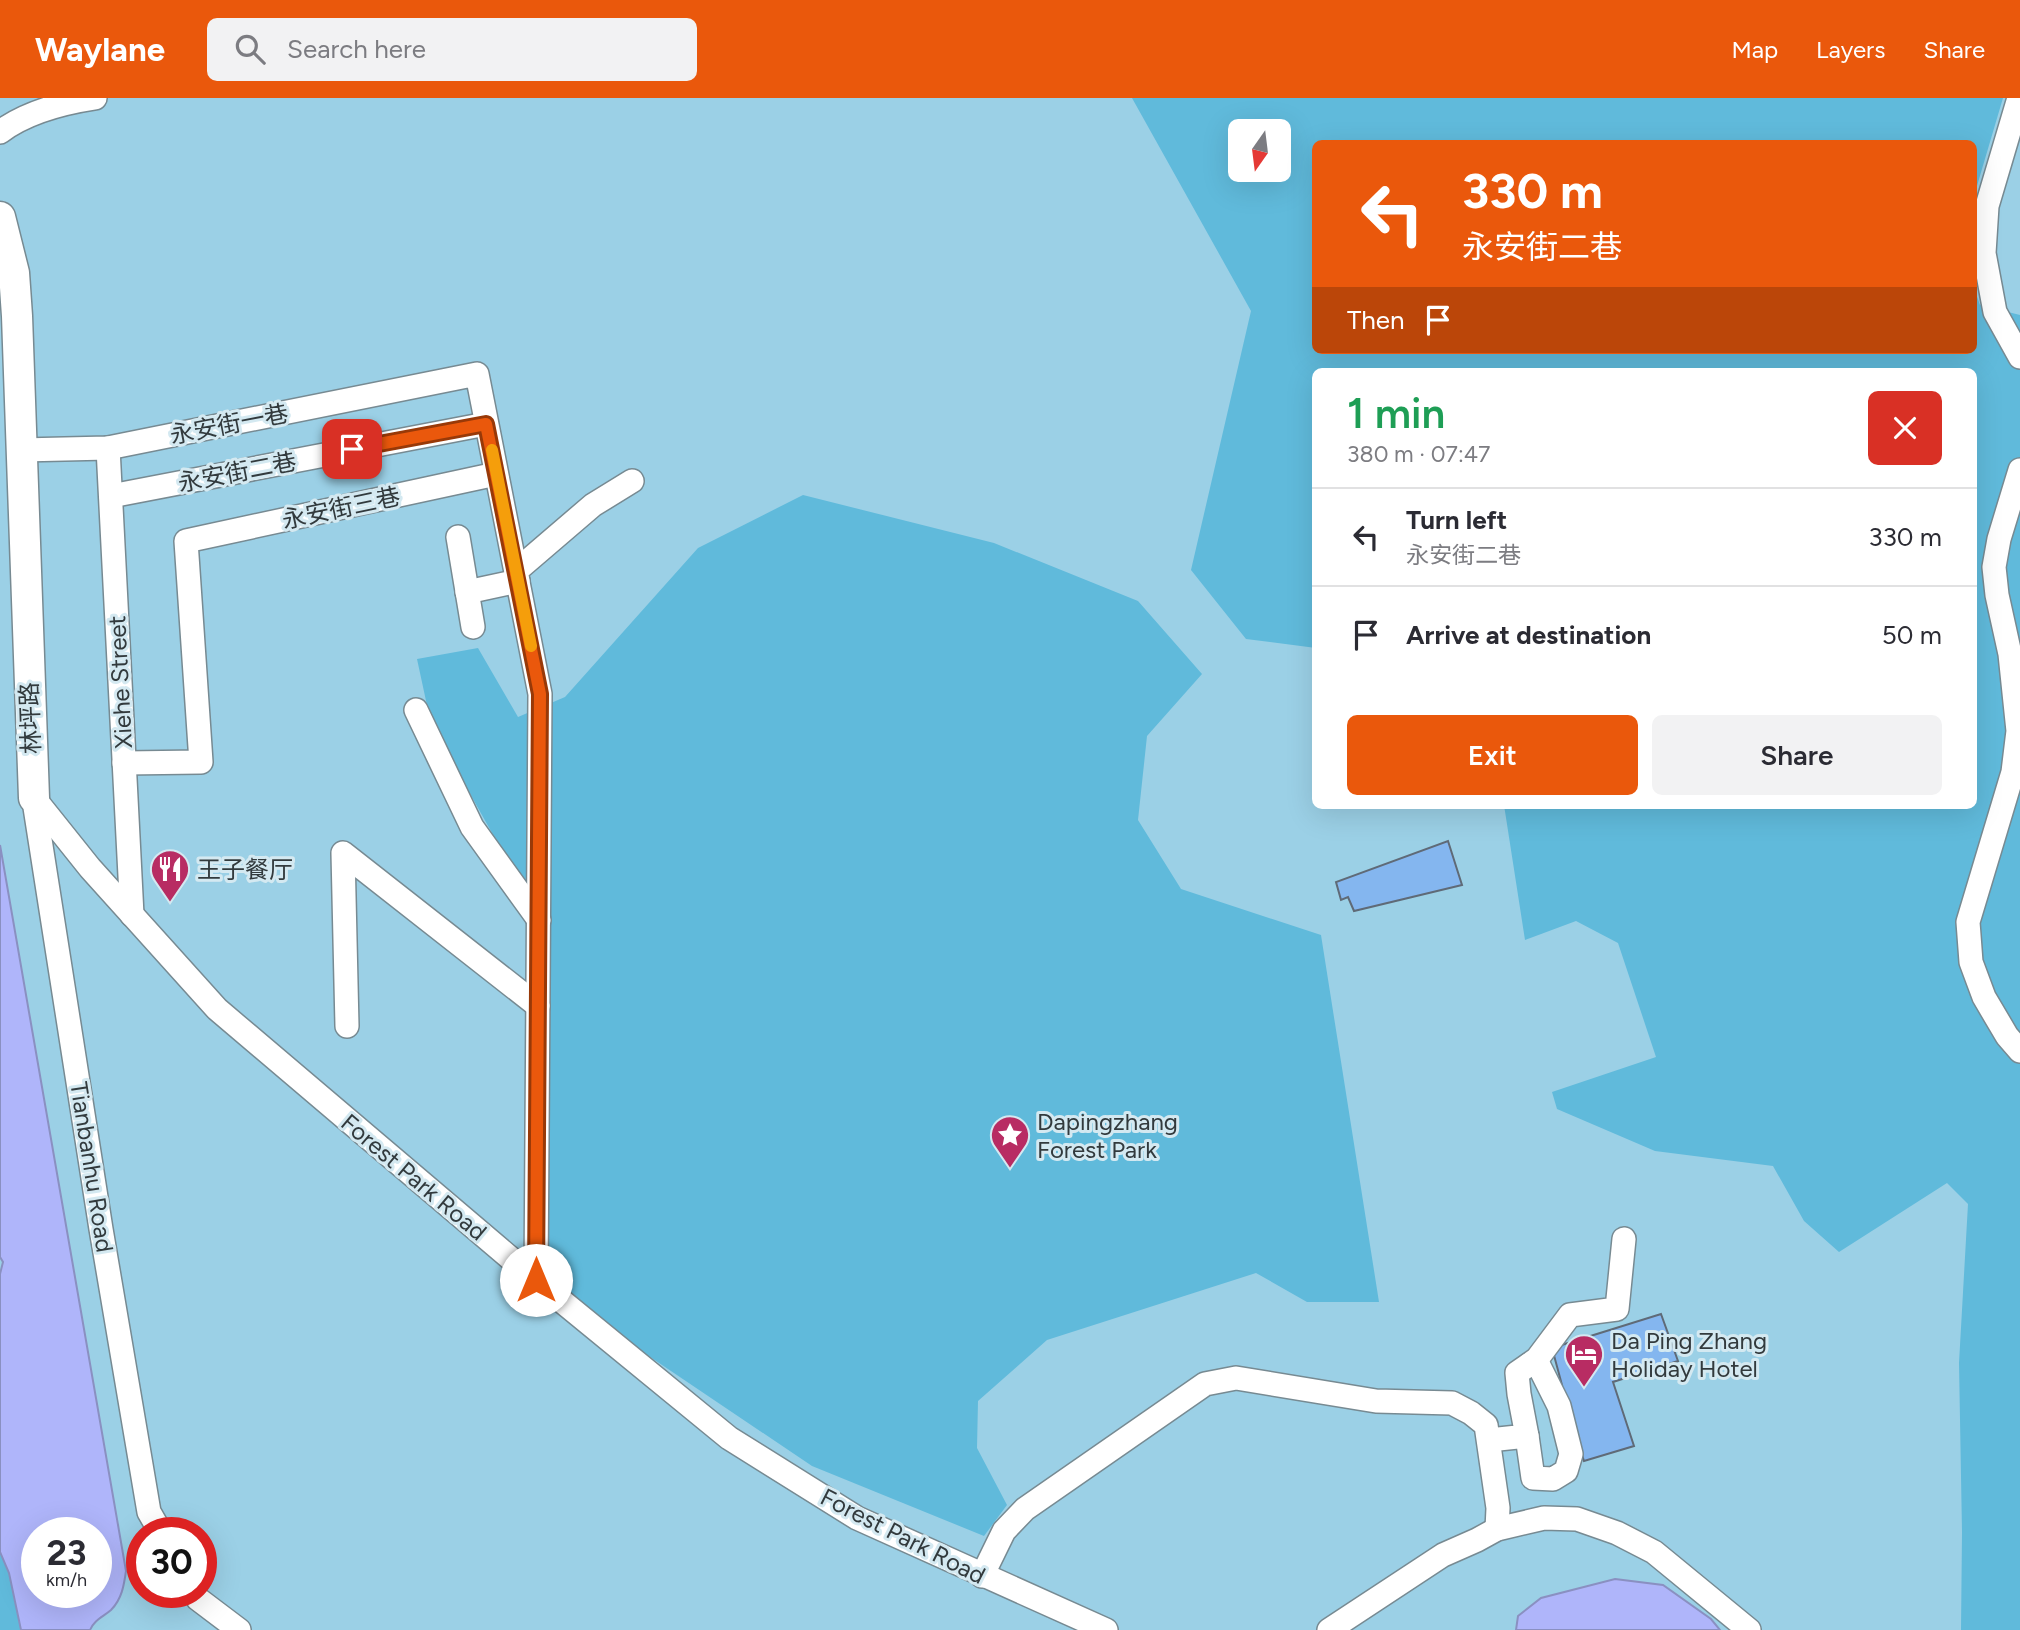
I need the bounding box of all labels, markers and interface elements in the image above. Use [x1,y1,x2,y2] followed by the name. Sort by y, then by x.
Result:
[207,18,697,81] search box
[35,30,165,69] text: Waylane
[231,30,269,68] icon: search
[287,33,426,65] text: Search here
[1731,35,1778,64] text: Map
[1816,35,1885,64] text: Layers
[1923,35,1985,64] text: Share
[1228,119,1292,182] north arrow
[1228,119,1291,182] map controls
[1462,161,1603,220] text: 330 m
[1347,168,1438,259] icon: left
[1462,228,1622,266] text: 永安街二巷
[1419,301,1457,339] icon: arrive
[1347,304,1405,336] text: Then
[1347,388,1445,439] text: 1 min
[1868,391,1942,465] button: close
[167,398,291,450] street label: 永安街一巷
[322,419,382,479] pin
[333,430,371,468] icon: arrive
[1347,440,1490,468] text: 380 m · 07:47
[175,446,299,498] street label: 永安街二巷
[279,481,403,535] street label: 永安街三巷
[1406,504,1507,536] text: Turn left
[1347,518,1385,556] icon: left
[1868,521,1942,553] text: 330 m
[1406,541,1521,569] text: 永安街二巷
[102,615,138,749] street label: Xiehe Street
[1347,616,1385,654] icon: arrive
[1406,619,1651,651] text: Arrive at destination
[1882,619,1942,651] text: 50 m
[14,682,46,754] street label: 林坪路
[1347,715,1638,795] button: Exit
[1652,715,1942,795] button: Share
[149,848,191,903] restaurant icon: 王子餐厅
[197,855,293,884] place label: 王子餐厅
[64,1080,120,1254] street label: Tianbanhu Road
[1037,1107,1178,1164] place label: Dapingzhang Forest Park
[335,1108,493,1246] street label: Forest Park Road
[989,1114,1031,1169] place icon: Dapingzhang Forest Park
[499,1243,573,1317] position arrow
[1611,1326,1767,1383] place label: Da Ping Zhang Holiday Hotel
[1563,1333,1605,1388] hotel icon: Da Ping Zhang Holiday Hotel
[816,1482,990,1590] street label: Forest Park Road
[126,1517,217,1608] speed limit sign: 30
[47,1532,86,1574] text: 23
[46,1569,87,1591] text: km/h

